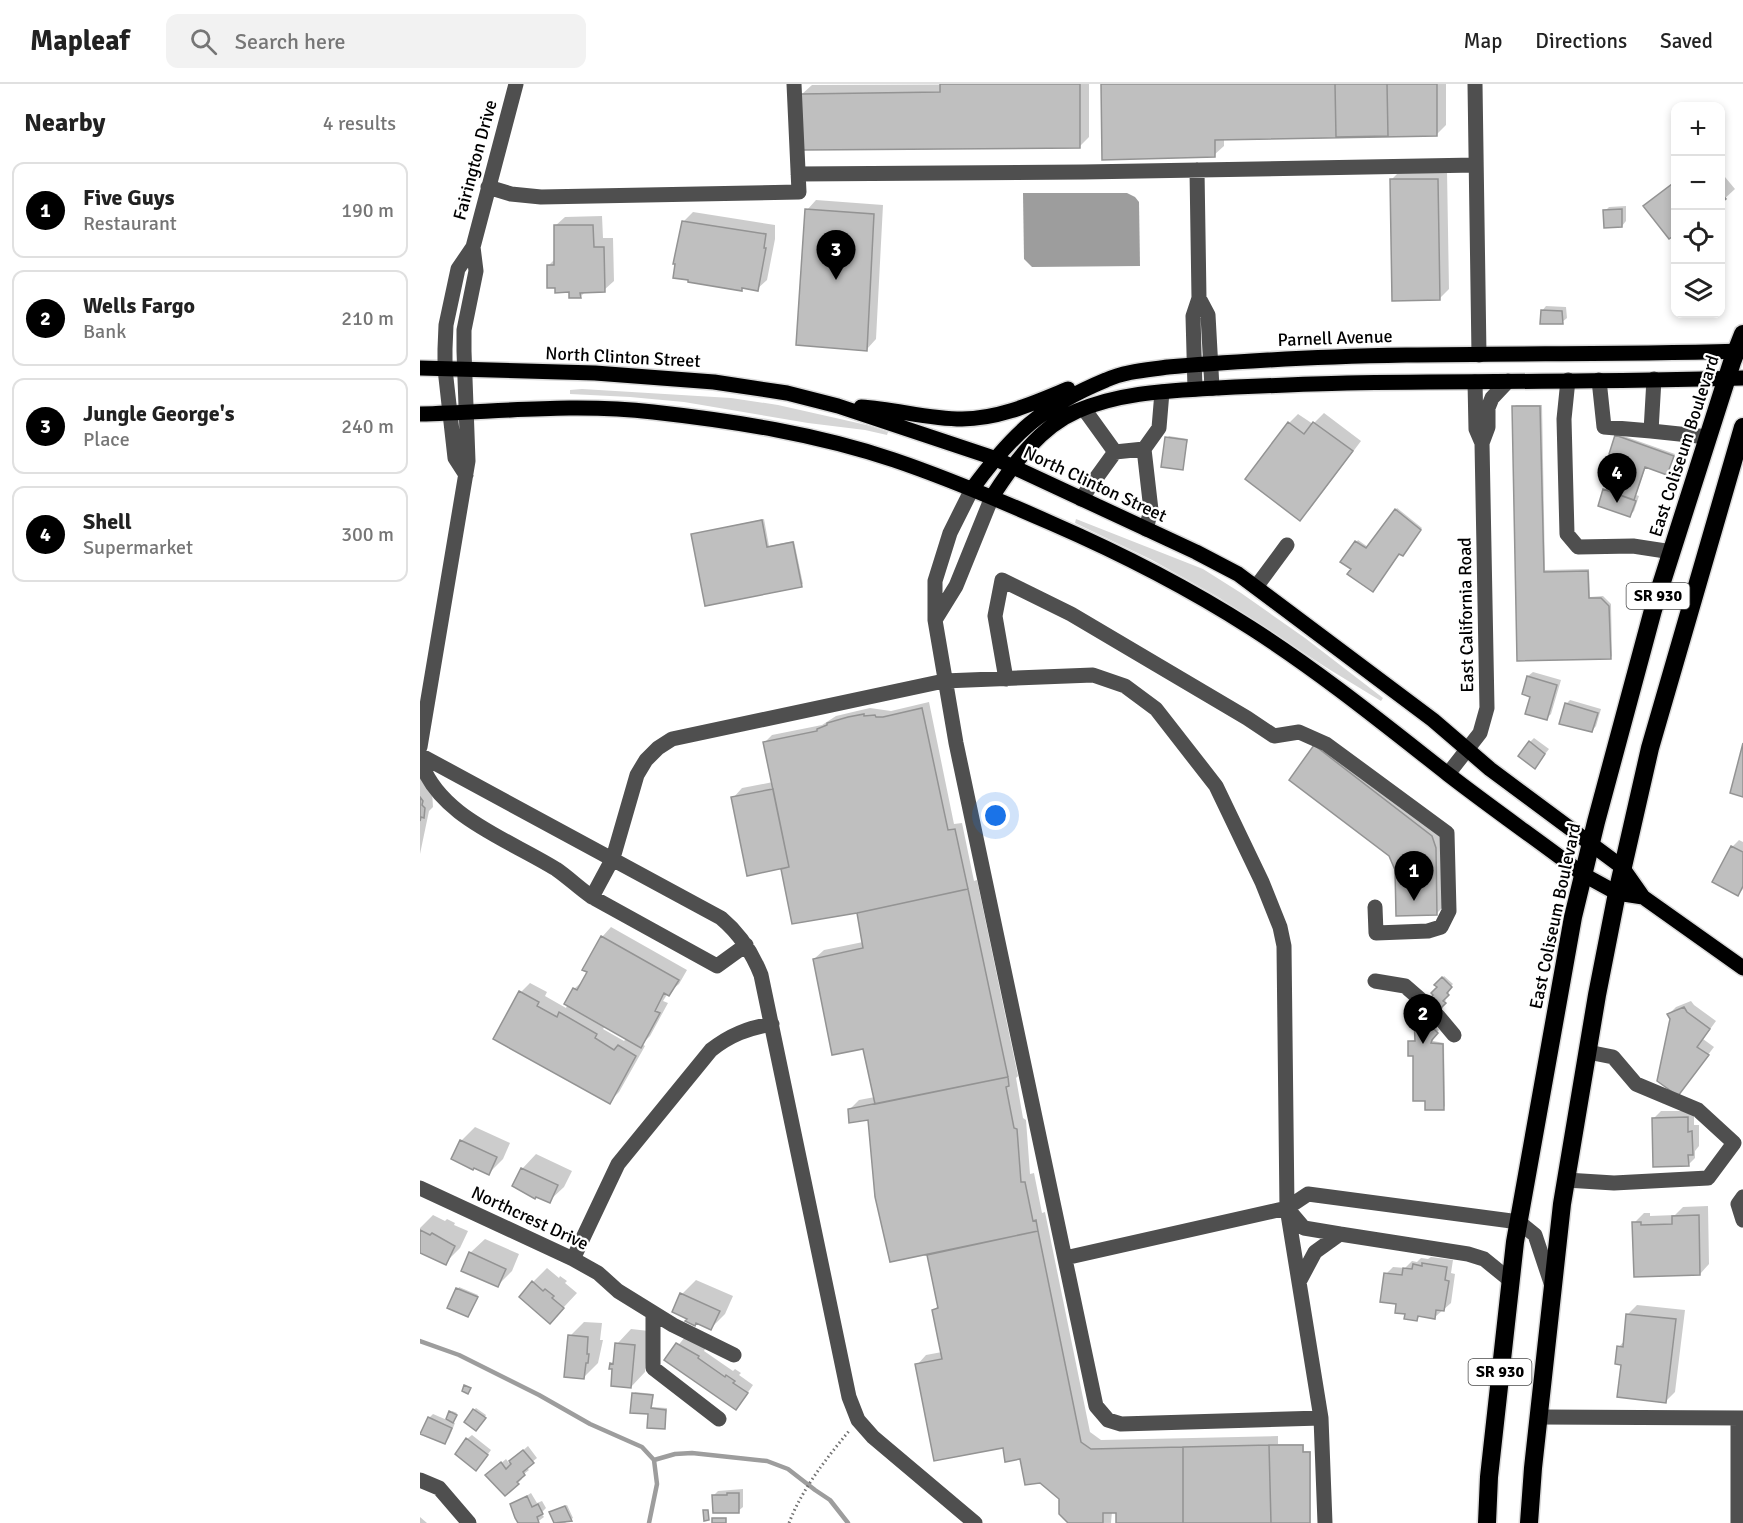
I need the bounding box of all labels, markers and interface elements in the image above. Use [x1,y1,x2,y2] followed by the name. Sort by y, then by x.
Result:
[166,14,586,68] search box
[30,24,130,58] text: Mapleaf
[187,25,220,58] icon: search
[235,28,346,55] text: Search here
[1464,28,1502,54] text: Map
[1535,28,1627,54] text: Directions
[1660,28,1713,54] text: Saved
[448,98,502,222] street label: Fairington Drive
[1671,102,1725,318] map controls
[1671,102,1725,156] button: +
[24,107,105,139] text: Nearby
[323,111,396,136] text: 4 results
[1671,156,1725,210] button: −
[83,184,174,211] text: Five Guys
[40,198,51,223] text: 1
[341,198,394,223] text: 190 m
[1671,210,1725,264] button: locate
[83,211,177,236] text: Restaurant
[816,230,856,280] pin: 3
[1671,264,1725,318] button: layers
[83,292,195,319] text: Wells Fargo
[40,306,51,331] text: 2
[341,306,394,331] text: 210 m
[83,319,126,344] text: Bank
[1277,325,1393,351] street label: Parnell Avenue
[545,342,701,372] street label: North Clinton Street
[1644,352,1724,540] street label: East Coliseum Boulevard
[83,400,235,427] text: Jungle George's
[40,414,51,439] text: 3
[341,414,394,439] text: 240 m
[83,427,130,452] text: Place
[1020,441,1170,527] street label: North Clinton Street
[1598,454,1636,503] pin: 4
[83,508,132,535] text: Shell
[40,522,51,547] text: 4
[341,522,394,547] text: 300 m
[83,535,193,560] text: Supermarket
[1454,537,1478,693] street label: East California Road
[1626,583,1690,609] road number: SR 930
[981,801,1010,830] your location
[1525,821,1585,1011] street label: East Coliseum Boulevard
[1394,852,1434,901] pin: 1
[1404,994,1442,1044] pin: 2
[468,1181,592,1255] street label: Northcrest Drive
[1468,1359,1532,1385] road number: SR 930

